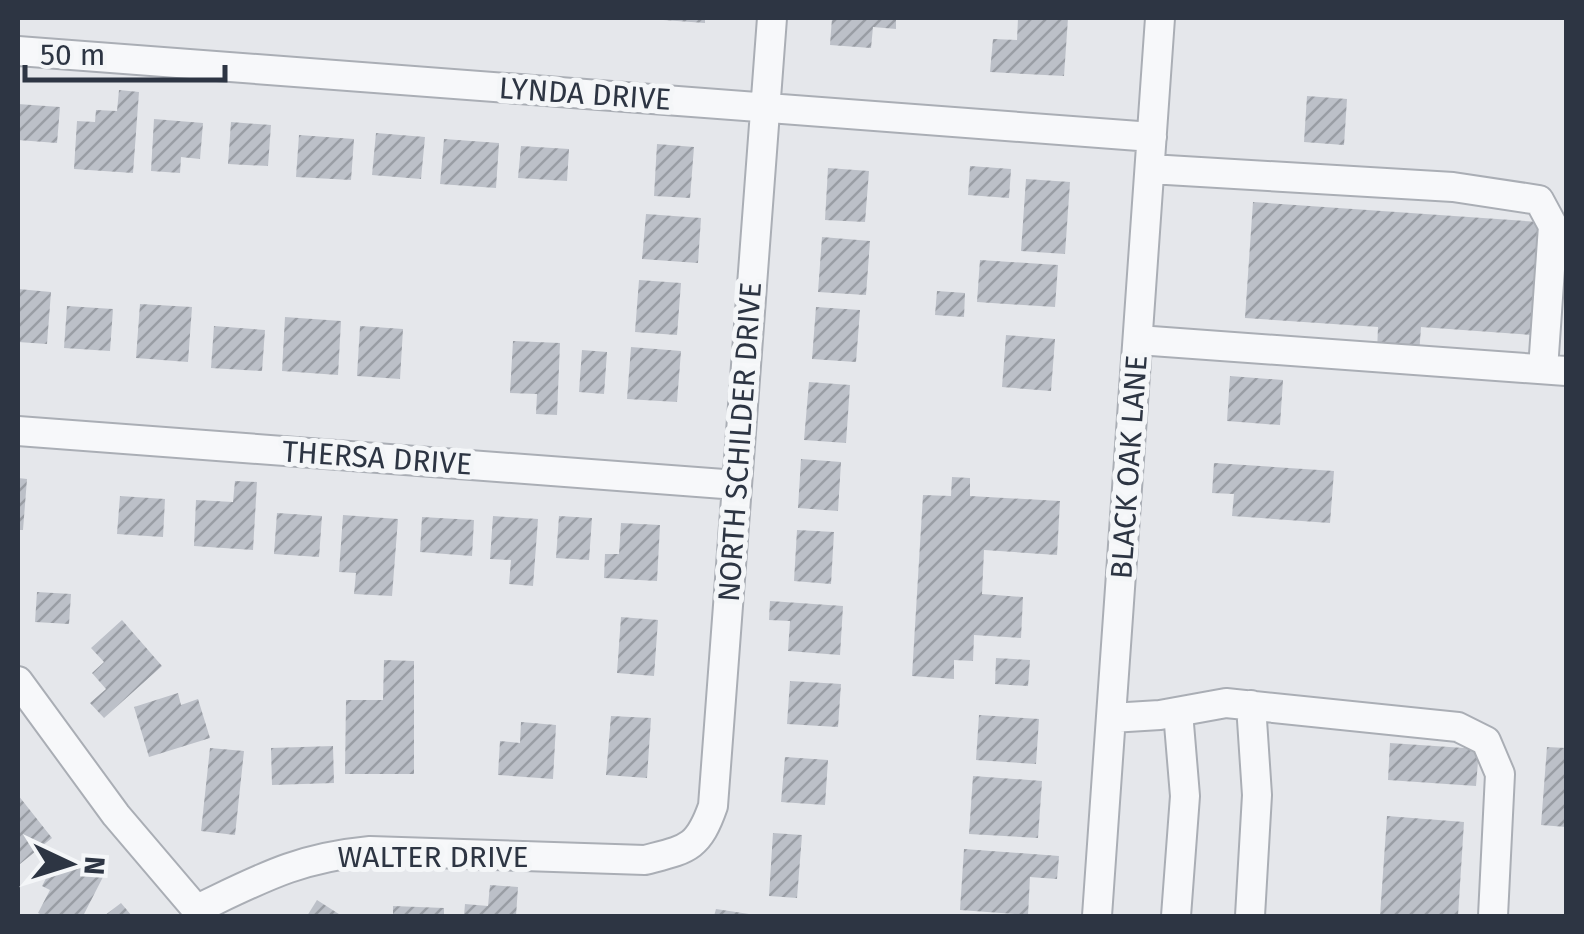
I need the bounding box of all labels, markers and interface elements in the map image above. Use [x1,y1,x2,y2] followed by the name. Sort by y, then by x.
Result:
[25,20,225,82] scale bar
[40,37,105,73] text: 50 m
[498,70,672,118] street label: LYNDA DRIVE
[711,281,769,603] street label: NORTH SCHILDER DRIVE
[1103,354,1155,580] street label: BLACK OAK LANE
[281,433,473,483] street label: THERSA DRIVE
[20,814,120,914] north arrow
[337,839,529,875] street label: WALTER DRIVE
[77,855,112,876] text: N

